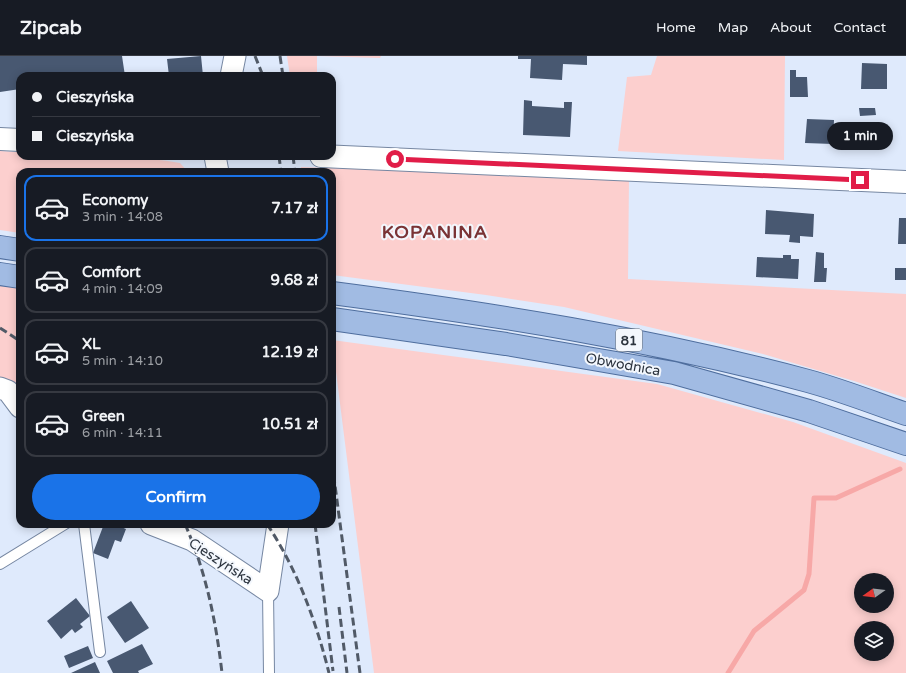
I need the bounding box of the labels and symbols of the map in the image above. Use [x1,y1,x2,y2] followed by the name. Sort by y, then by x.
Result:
[827,122,893,150] callout: 1 min
[386,150,404,168] route start
[851,171,869,189] route end
[382,221,488,243] district label: KOPANINA
[616,329,642,351] road number: 81
[584,350,662,379] street label: Obwodnica
[185,534,256,588] street label: Cieszyńska
[854,573,894,613] north arrow

